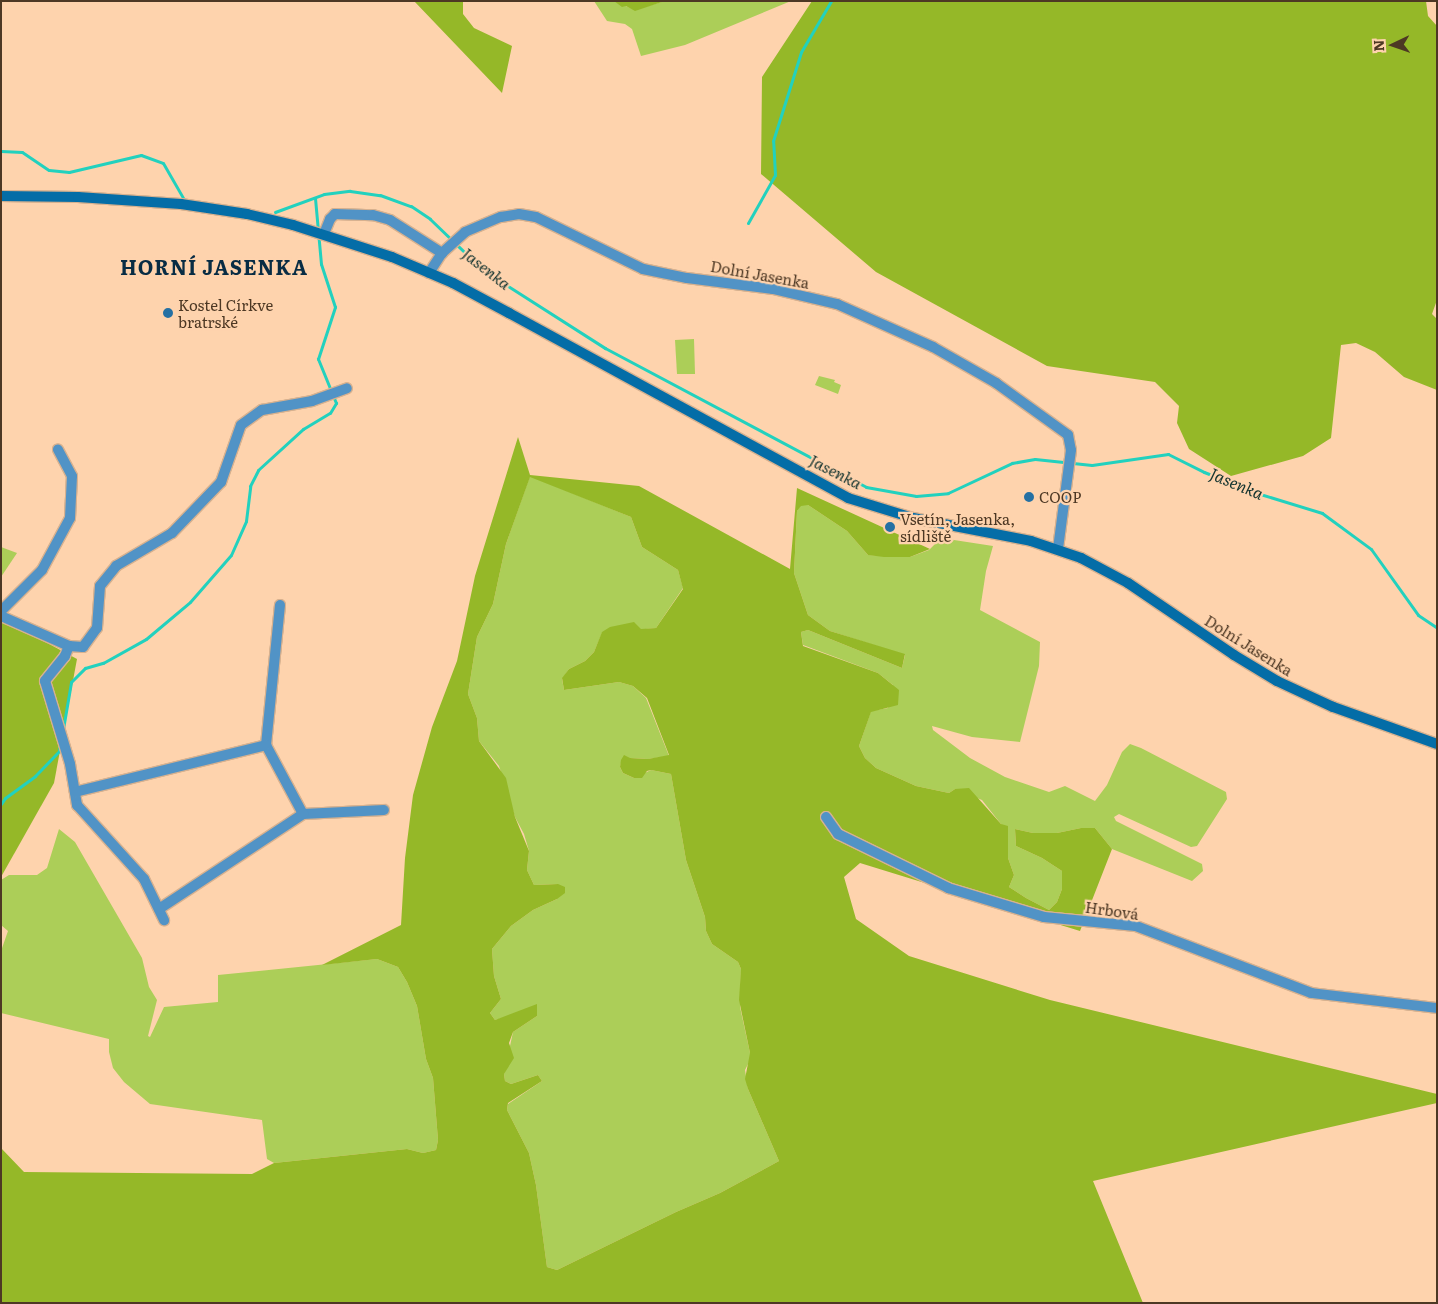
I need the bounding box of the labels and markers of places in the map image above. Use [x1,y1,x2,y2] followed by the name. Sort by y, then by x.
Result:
[178,295,273,330] place label: Kostel Církve bratrské
[162,307,174,319] marker: Kostel Církve bratrské
[1039,488,1081,506] place label: COOP
[1023,491,1035,503] marker: COOP
[900,509,1015,544] place label: Vsetín, Jasenka, sídliště
[884,521,896,533] marker: Vsetín, Jasenka, sídliště

